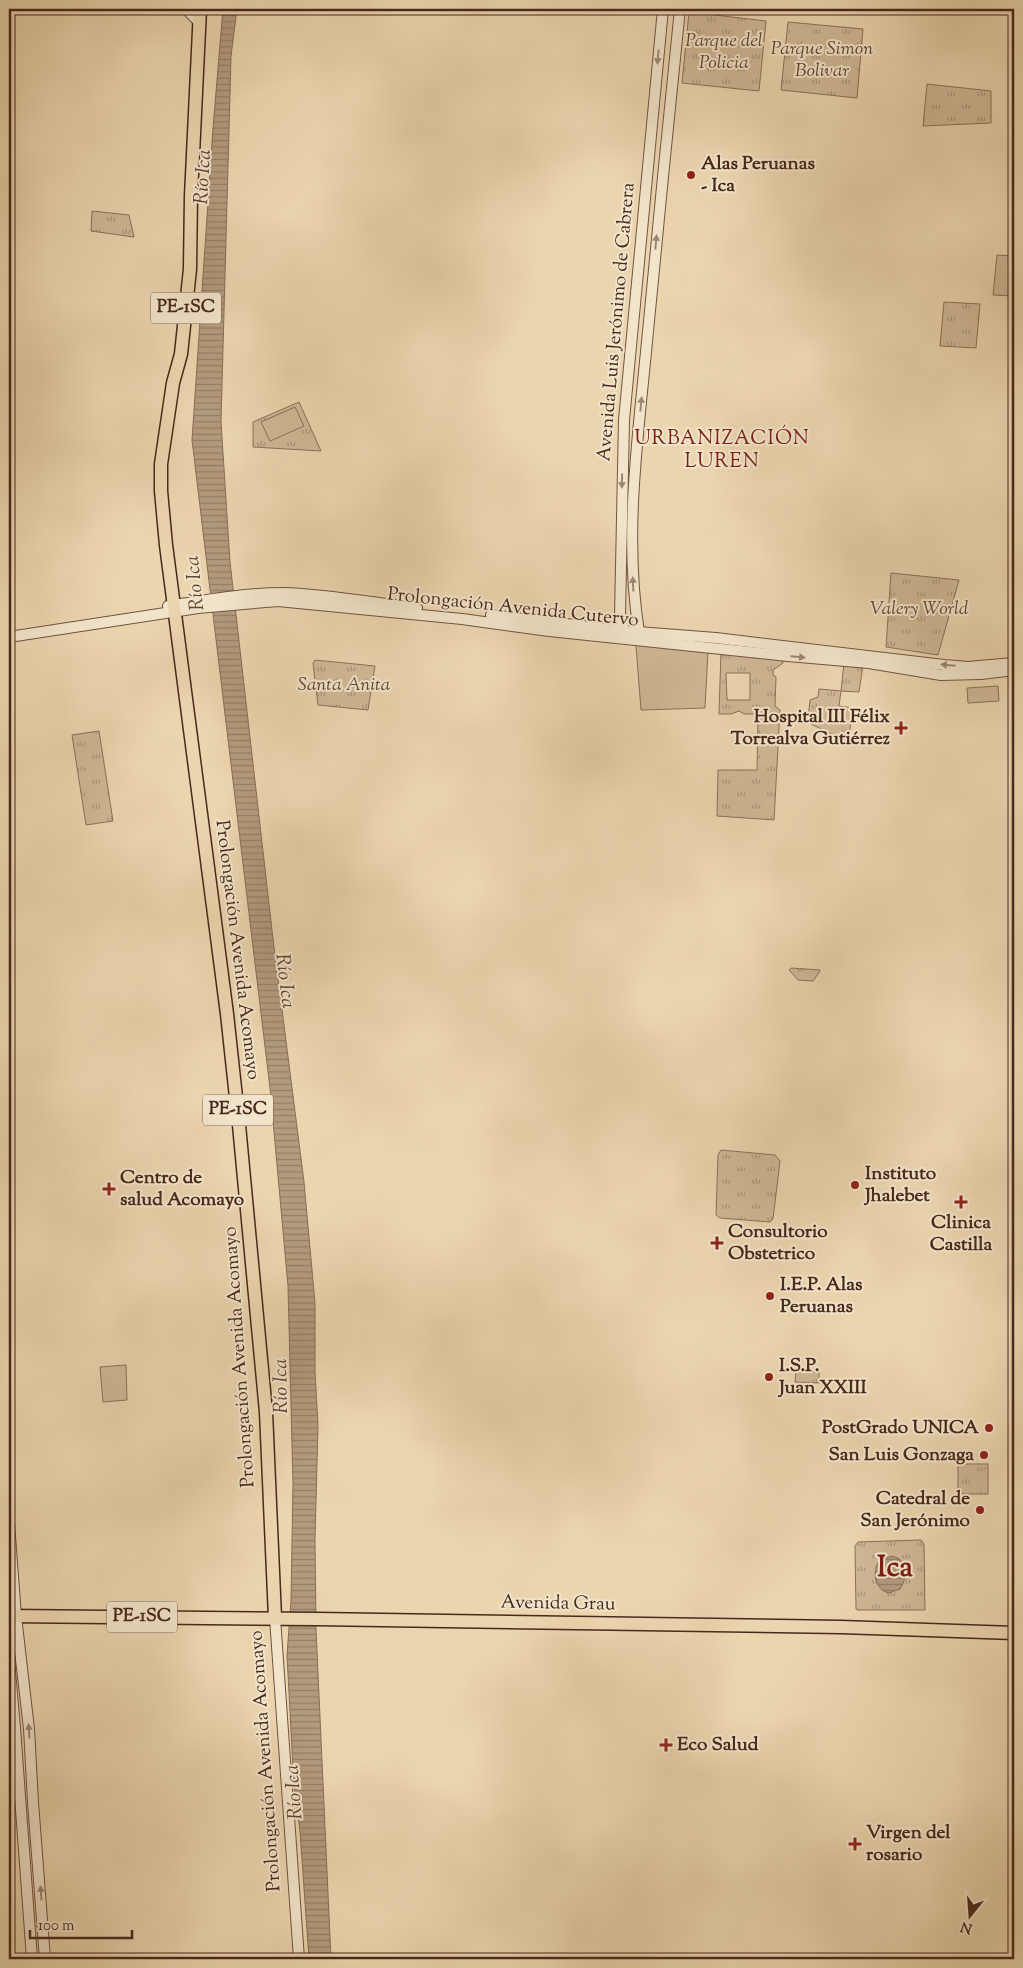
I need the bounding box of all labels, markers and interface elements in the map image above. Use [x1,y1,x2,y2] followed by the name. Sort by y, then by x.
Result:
[685,28,763,77] park label: Parque del Policia
[771,36,873,85] park label: Parque Simon Bolivar
[654,50,662,66] one-way arrow
[188,149,220,205] water label: Río Ica
[701,151,816,200] place label: Alas Peruanas - Ica
[685,169,697,181] marker: Alas Peruanas - Ica
[591,181,643,463] street label: Avenida Luis Jerónimo de Cabrera
[652,234,660,250] one-way arrow
[151,292,221,324] road number: PE-1SC
[637,396,645,412] one-way arrow
[634,424,810,477] district label: URBANIZACIÓN LUREN
[618,473,626,489] one-way arrow
[179,554,213,612] water label: Río Ica
[629,575,637,591] one-way arrow
[386,581,640,635] street label: Prolongación Avenida Cutervo
[870,596,969,623] park label: Valery World
[791,653,807,661] one-way arrow
[940,661,956,669] one-way arrow
[298,672,391,699] park label: Santa Anita
[731,704,891,753] place label: Hospital III Félix Torrealva Gutiérrez
[894,721,908,735] marker: Hospital III Félix Torrealva Gutiérrez
[208,819,266,1081] street label: Prolongación Avenida Acomayo
[266,952,302,1010] water label: Río Ica
[203,1094,273,1126] road number: PE-1SC
[863,1161,937,1210] place label: Instituto Jhalebet
[120,1165,245,1214] place label: Centro de salud Acomayo
[849,1179,861,1191] marker: Instituto Jhalebet
[102,1182,116,1196] marker: Centro de salud Acomayo
[954,1195,968,1209] marker: Clinica Castilla
[930,1210,993,1259] place label: Clinica Castilla
[728,1219,828,1268] place label: Consultorio Obstetrico
[217,1226,263,1488] street label: Prolongación Avenida Acomayo
[710,1236,724,1250] marker: Consultorio Obstetrico
[780,1272,863,1321] place label: I.E.P. Alas Peruanas
[764,1290,776,1302] marker: I.E.P. Alas Peruanas
[777,1353,867,1402] place label: I.S.P. Juan XXIII
[267,1358,297,1414] water label: Río Ica
[763,1371,775,1383] marker: I.S.P. Juan XXIII
[822,1415,980,1442] place label: PostGrado UNICA
[983,1422,995,1434] marker: PostGrado UNICA
[828,1442,974,1469] place label: San Luis Gonzaga
[978,1449,990,1461] marker: San Luis Gonzaga
[860,1486,971,1535] place label: Catedral de San Jerónimo
[974,1504,986,1516] marker: Catedral de San Jerónimo
[877,1548,914,1590] district label: Ica
[500,1590,616,1619] street label: Avenida Grau
[107,1601,177,1632] road number: PE-1SC
[243,1630,289,1892] street label: Prolongación Avenida Acomayo
[25,1723,33,1739] one-way arrow
[677,1732,759,1759] place label: Eco Salud
[659,1738,673,1752] marker: Eco Salud
[279,1763,311,1821] water label: Río Ica
[866,1820,951,1869] place label: Virgen del rosario
[848,1837,862,1851] marker: Virgen del rosario
[36,1885,44,1901] one-way arrow
[946,1890,996,1940] north arrow
[30,1908,132,1940] scale bar
[959,1915,975,1938] text: N
[38,1916,75,1937] text: 100 m

